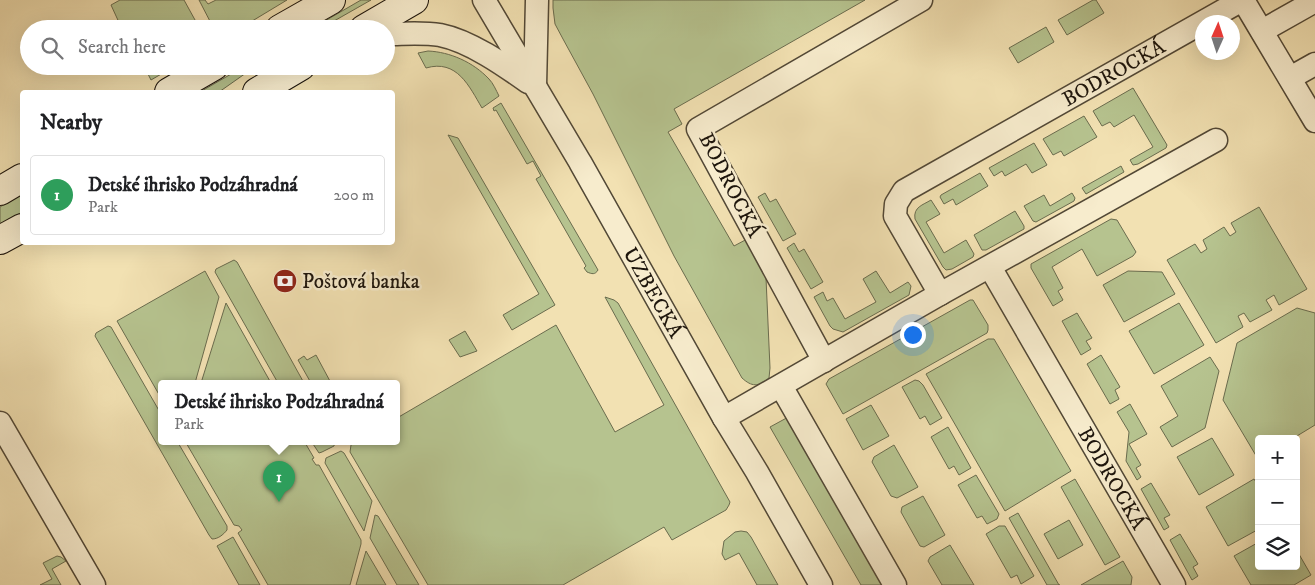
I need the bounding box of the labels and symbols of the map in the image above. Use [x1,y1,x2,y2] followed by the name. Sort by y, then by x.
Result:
[1195,15,1240,60] north arrow
[1058,32,1171,113] street label: BODROCKÁ
[693,128,770,243] street label: BODROCKÁ
[617,243,690,343] street label: UZBECKÁ
[272,268,298,294] bank icon: Poštová banka
[302,269,420,295] place label: Poštová banka
[900,322,926,348] your location
[1071,423,1153,535] street label: BODROCKÁ
[263,461,295,502] pin: 1

